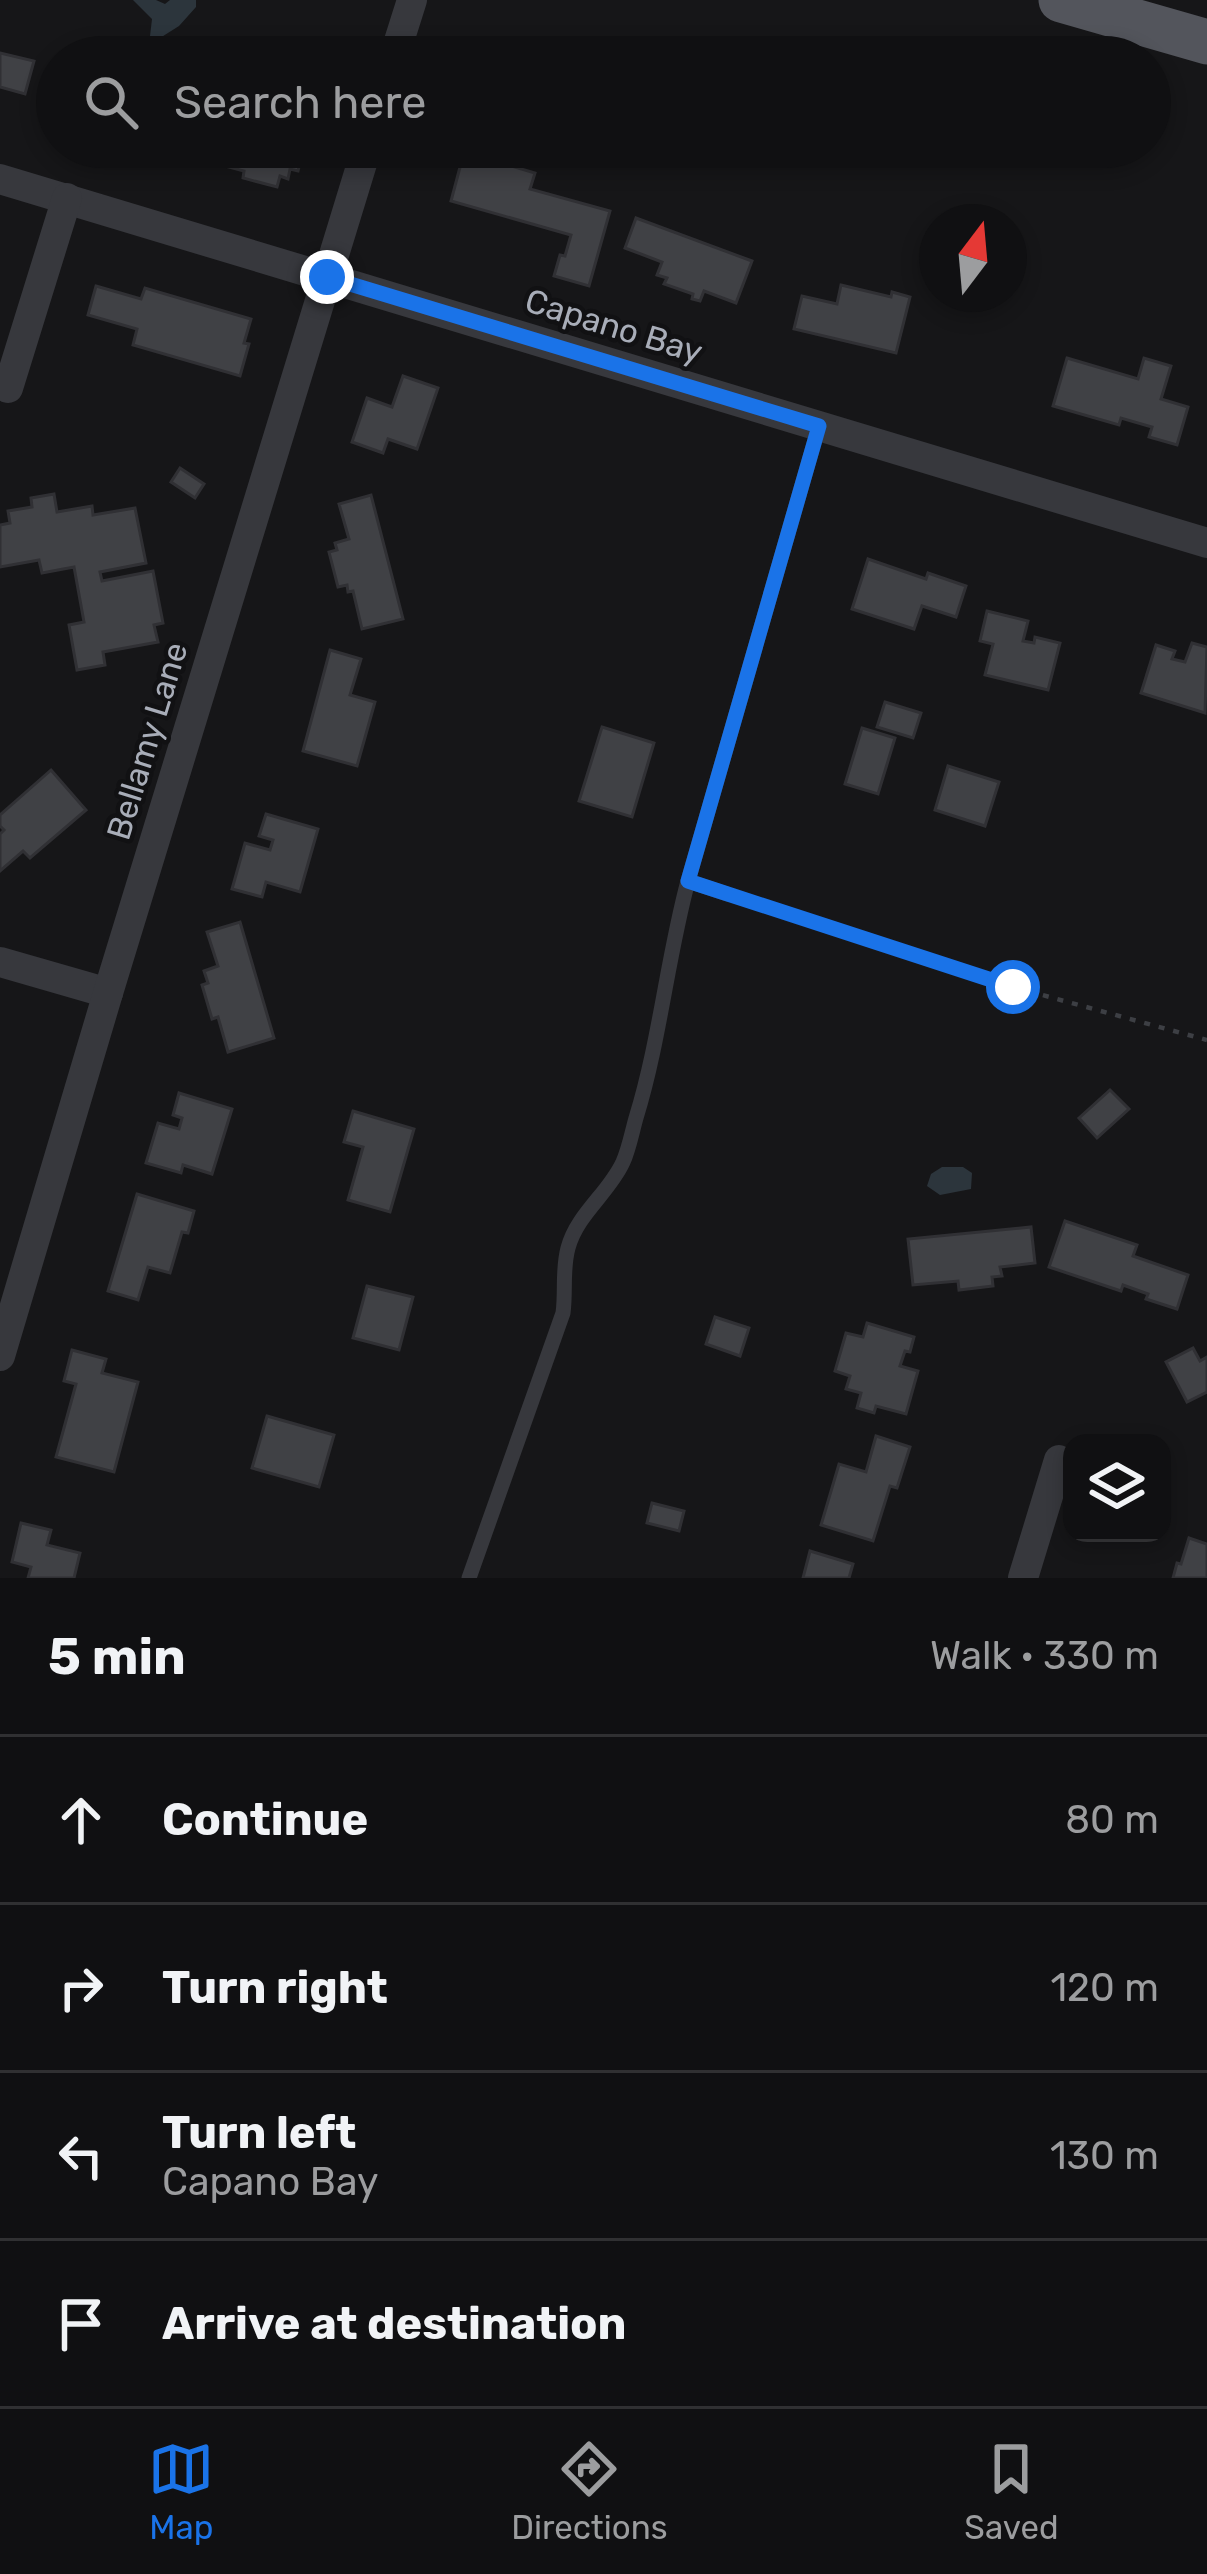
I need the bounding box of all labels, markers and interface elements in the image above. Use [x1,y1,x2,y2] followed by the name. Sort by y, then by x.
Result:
[36,36,1171,168] search box
[78,69,144,135] icon: search
[174,76,426,129] text: Search here
[919,204,1027,312] north arrow
[300,250,354,304] route end
[521,281,707,371] street label: Capano Bay
[98,638,196,844] street label: Bellamy Lane
[986,960,1040,1014] route start
[1063,1434,1171,1542] map controls
[1063,1434,1171,1542] button: layers
[48,1626,186,1687] text: 5 min
[930,1633,1159,1679] text: Walk · 330 m
[48,1787,114,1853] icon: ahead
[162,1793,368,1846] text: Continue
[1065,1797,1159,1843] text: 80 m
[48,1955,114,2021] icon: right
[162,1961,388,2014] text: Turn right
[1050,1965,1159,2011] text: 120 m
[162,2106,356,2159] text: Turn left
[48,2123,114,2189] icon: left
[1050,2133,1159,2179] text: 130 m
[162,2159,379,2205] text: Capano Bay
[48,2291,114,2357] icon: arrive
[162,2297,627,2350] text: Arrive at destination
[148,2436,214,2547] tab: Map
[511,2436,668,2547] tab: Directions
[964,2436,1059,2547] tab: Saved

